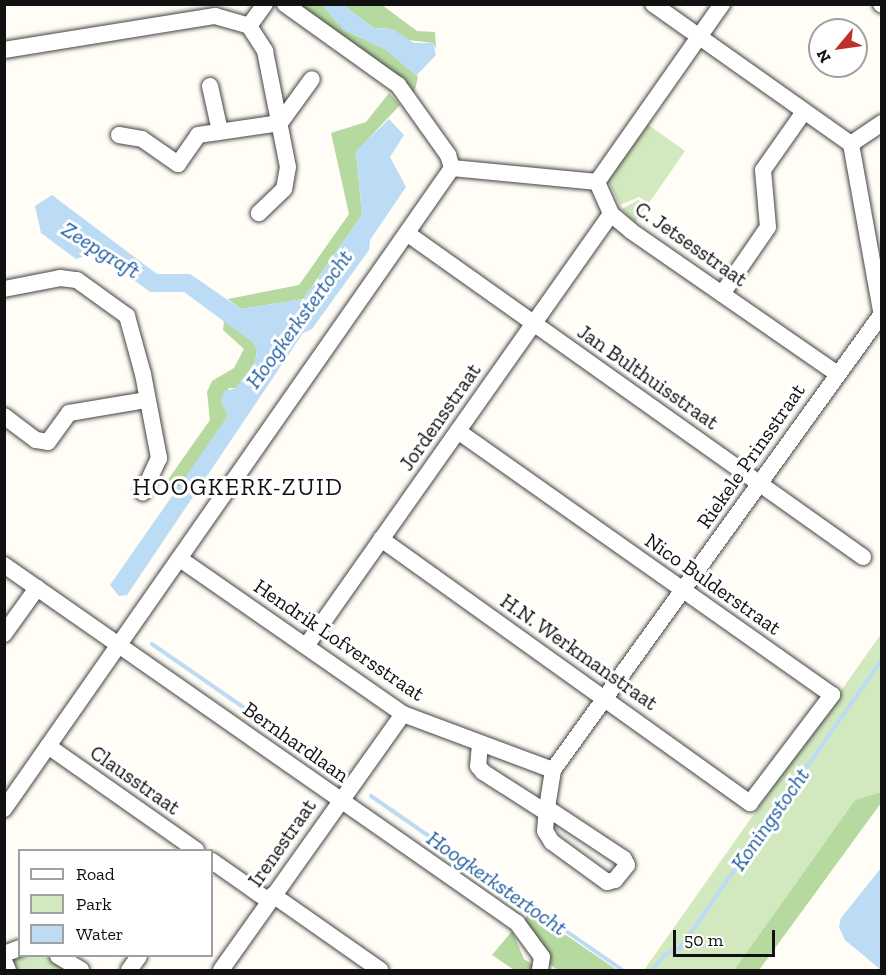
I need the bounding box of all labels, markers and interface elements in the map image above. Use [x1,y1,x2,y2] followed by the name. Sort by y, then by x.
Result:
[808,18,868,78] north arrow
[812,46,835,66] text: N
[630,196,752,292] street label: C. Jetsesstraat
[57,216,145,284] water label: Zeepgraft
[240,245,358,393] water label: Hoogkerkstertocht
[573,319,723,435] street label: Jan Bulthuisstraat
[394,359,486,475] street label: Jordensstraat
[692,379,810,533] street label: Riekele Prinsstraat
[132,473,344,501] district label: HOOGKERK-ZUID
[640,528,786,640] street label: Nico Bulderstraat
[249,574,429,706] street label: Hendrik Lofversstraat
[495,588,663,716] street label: H.N. Werkmanstraat
[238,696,354,788] street label: Bernhardlaan
[85,740,185,820] street label: Clausstraat
[725,763,815,875] water label: Koningstocht
[243,794,321,892] street label: Irenestraat
[422,825,572,941] water label: Hoogkerkstertocht
[18,849,213,957] legend
[76,863,115,885] text: Road
[76,893,112,915] text: Park
[676,918,778,956] scale bar
[76,923,123,945] text: Water
[684,929,723,951] text: 50 m

